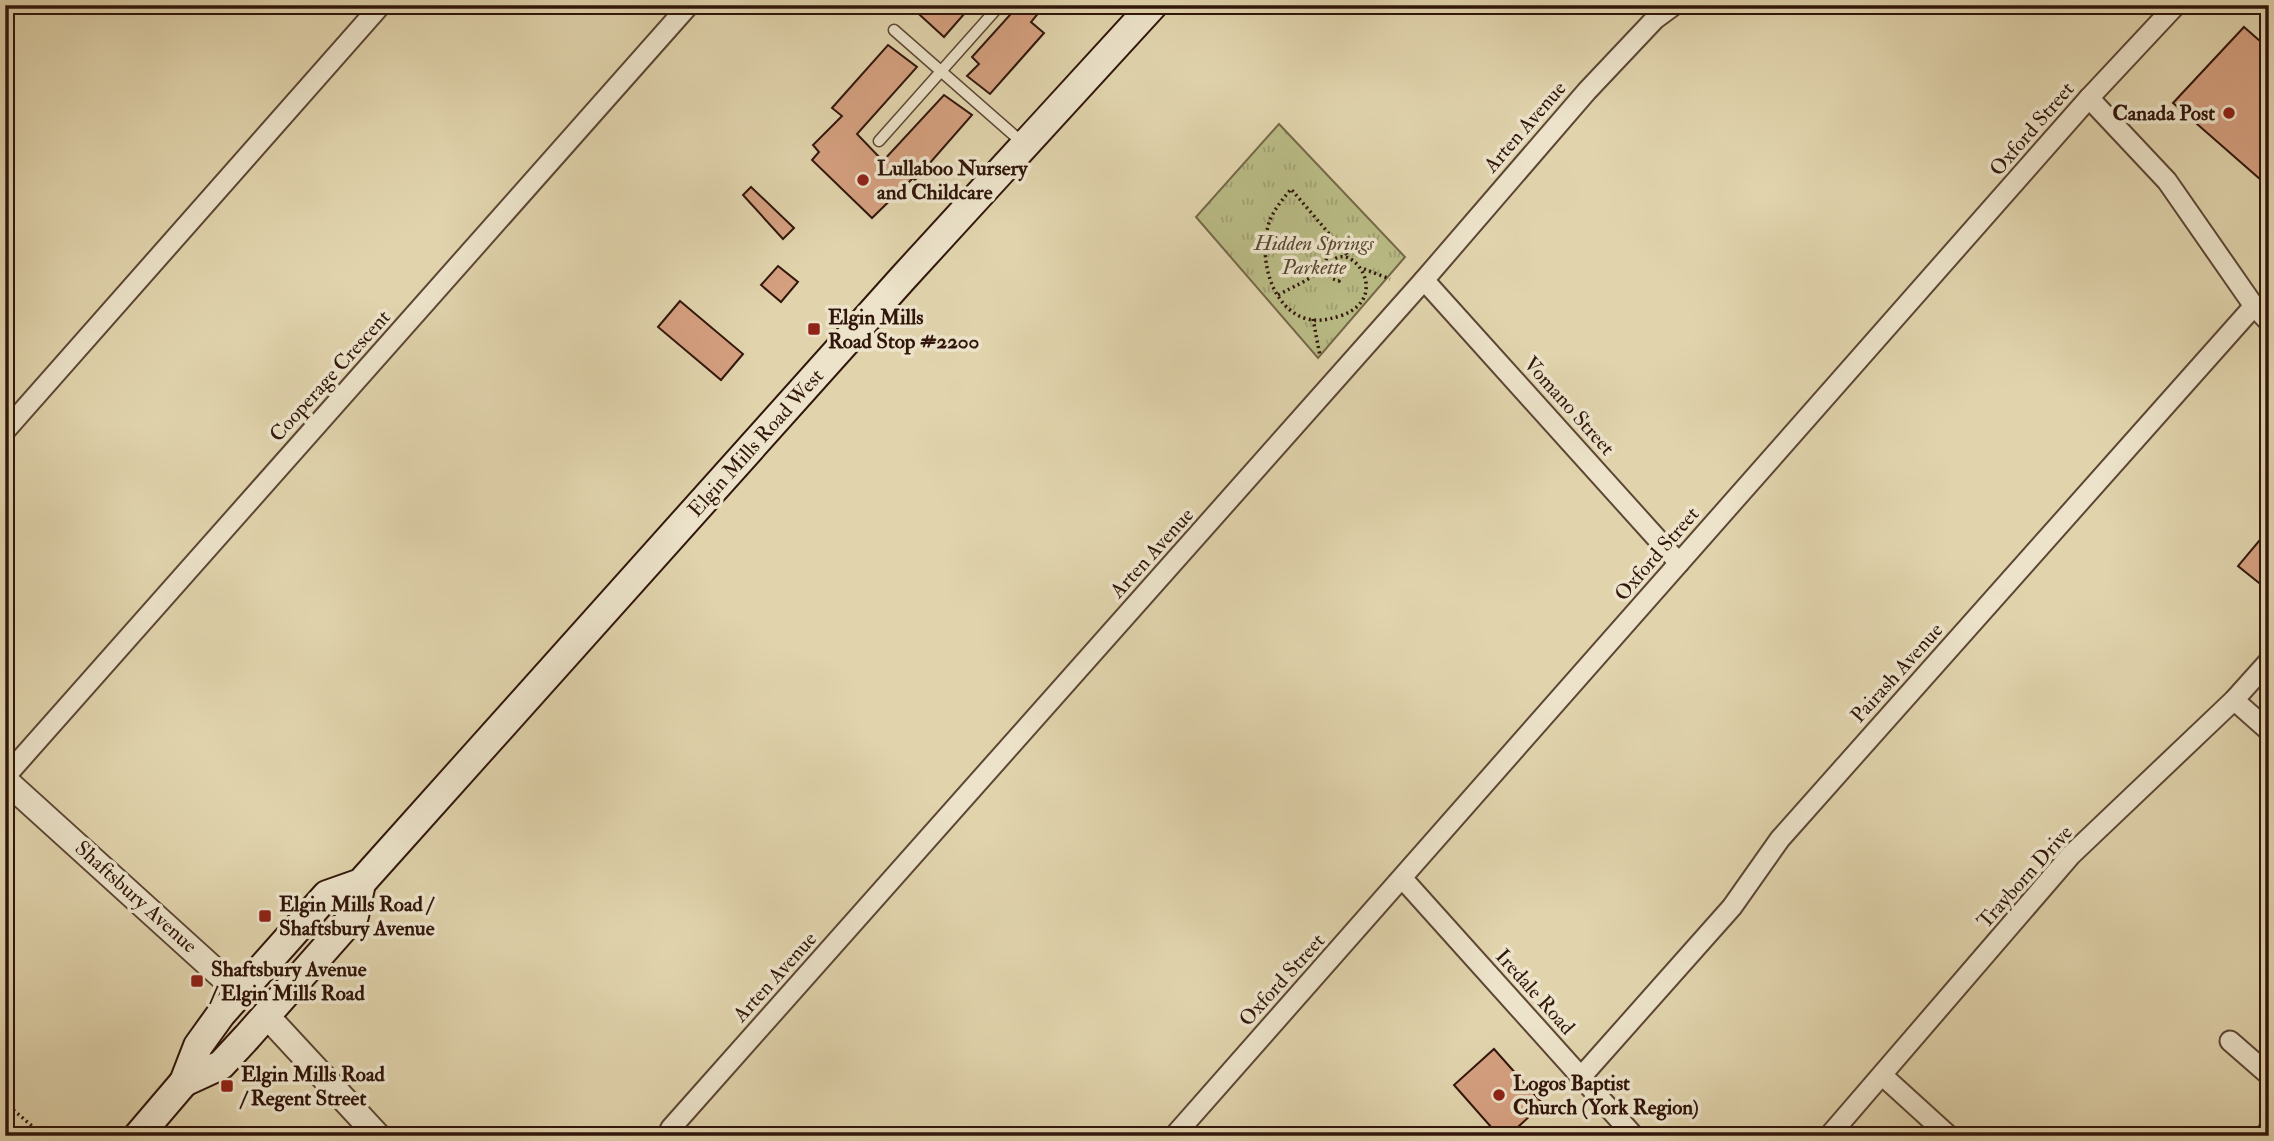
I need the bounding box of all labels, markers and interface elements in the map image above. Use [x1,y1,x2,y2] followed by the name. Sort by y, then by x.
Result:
[1477,75,1572,179] street label: Arten Avenue
[1984,76,2080,182] street label: Oxford Street
[2112,100,2215,127] place label: Canada Post
[2221,105,2237,121] marker: Canada Post
[877,155,1028,206] place label: Lullaboo Nursery and Childcare
[855,172,871,188] marker: Lullaboo Nursery and Childcare
[1253,230,1375,281] park label: Hidden Springs Parkette
[264,304,397,448] street label: Cooperage Crescent
[828,304,980,355] place label: Elgin Mills Road Stop #2200
[806,321,822,337] marker: Elgin Mills Road Stop #2200
[1517,351,1621,461] street label: Vomano Street
[682,363,830,523] street label: Elgin Mills Road West
[1609,501,1705,607] street label: Oxford Street
[1104,502,1200,605] street label: Arten Avenue
[1845,617,1949,729] street label: Pairash Avenue
[1971,819,2079,934] street label: Trayborn Drive
[69,835,203,959] street label: Shaftsbury Avenue
[279,891,435,942] place label: Elgin Mills Road / Shaftsbury Avenue
[257,908,273,924] marker: Elgin Mills Road / Shaftsbury Avenue
[727,926,823,1029] street label: Arten Avenue
[1233,928,1331,1032] street label: Oxford Street
[1489,943,1581,1041] street label: Iredale Road
[209,956,367,1007] place label: Shaftsbury Avenue / Elgin Mills Road
[189,973,205,989] marker: Shaftsbury Avenue / Elgin Mills Road
[239,1061,386,1112] place label: Elgin Mills Road / Regent Street
[1513,1070,1699,1121] place label: Logos Baptist Church (York Region)
[219,1078,235,1094] marker: Elgin Mills Road / Regent Street
[1491,1087,1507,1103] marker: Logos Baptist Church (York Region)

